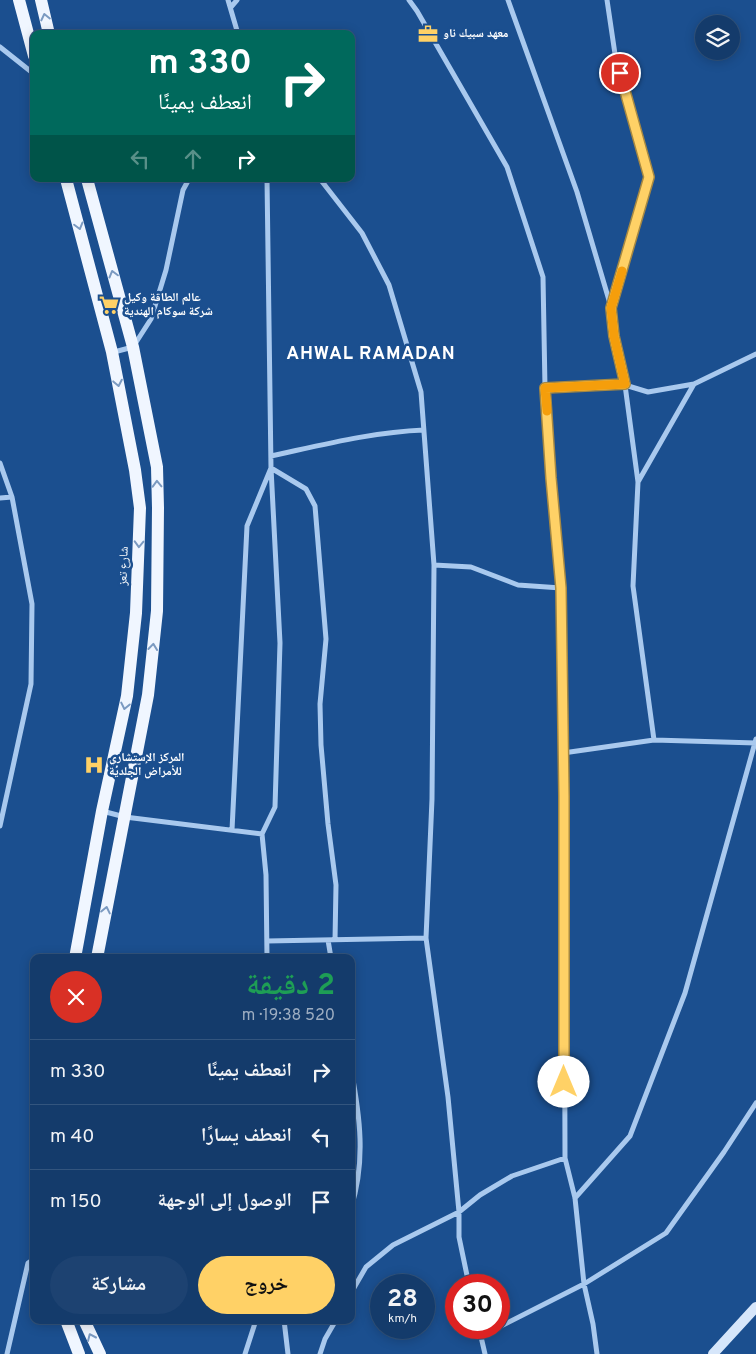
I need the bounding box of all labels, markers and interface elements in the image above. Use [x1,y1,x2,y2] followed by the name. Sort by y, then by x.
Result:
[40,12,51,21] one-way arrow
[695,15,740,60] map controls
[695,15,740,60] button: layers
[417,23,439,45] office icon: معهد سبيك ناو
[443,26,509,42] place label: معهد سبيك ناو
[148,42,252,86] text: 330 m
[270,50,335,115] icon: right
[599,52,641,94] pin
[606,59,634,87] icon: arrive
[158,90,252,117] text: انعطف يمينًا
[126,145,154,173] icon: left
[179,145,207,173] icon: ahead
[232,145,260,173] icon: right
[73,221,83,229] one-way arrow
[109,271,119,279] one-way arrow
[124,290,213,320] place label: عالم الطاقة وكيل شركة سوكام الهندية
[98,294,120,316] supermarket icon: عالم الطاقة وكيل شركة سوكام الهندية
[286,343,456,366] district label: AHWAL RAMADAN
[113,379,123,388] one-way arrow
[152,480,162,488] one-way arrow
[133,540,144,548] one-way arrow
[115,546,133,587] street label: شارع تعز
[148,642,159,650] one-way arrow
[120,701,131,710] one-way arrow
[109,750,184,780] place label: المركز الإستشاري للأمراض الجلدية
[83,754,105,776] hospital icon: المركز الإستشاري للأمراض الجلدية
[101,905,111,914] one-way arrow
[246,968,335,1005] text: 2 دقيقة
[50,971,102,1023] button: close
[242,1006,335,1026] text: 520 m · 19:38
[537,1055,589,1107] position arrow
[307,1058,335,1086] icon: right
[207,1059,292,1083] text: انعطف يمينًا
[50,1060,105,1084] text: 330 m
[307,1123,335,1151] icon: left
[201,1124,292,1148] text: انعطف يسارًا
[50,1125,95,1149] text: 40 m
[307,1188,335,1216] icon: arrive
[158,1189,292,1213] text: الوصول إلى الوجهة
[50,1190,102,1214] text: 150 m
[50,1256,188,1314] button: مشاركة
[198,1256,335,1314] button: خروج
[445,1274,510,1339] speed limit sign: 30
[387,1284,418,1316] text: 28
[388,1311,417,1327] text: km/h
[87,1333,98,1342] one-way arrow

